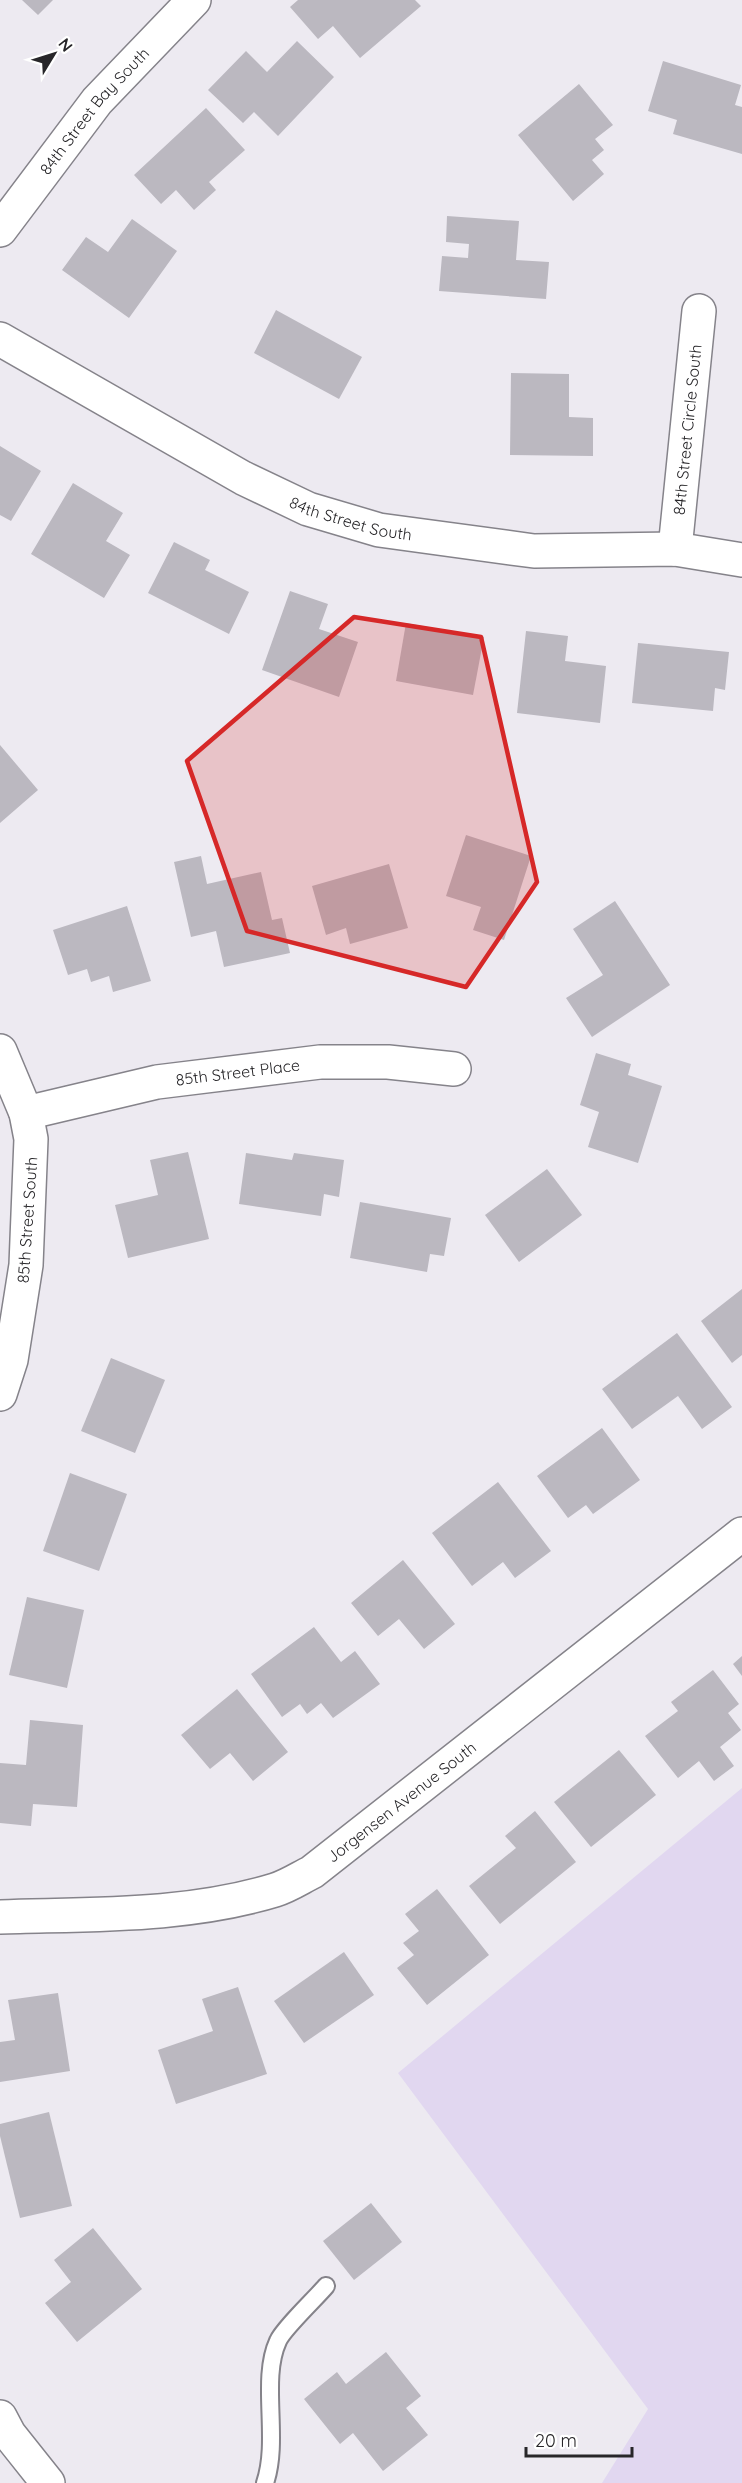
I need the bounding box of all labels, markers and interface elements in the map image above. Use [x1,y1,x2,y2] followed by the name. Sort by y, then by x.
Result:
[24,24,84,84] north arrow
[54,34,77,56] text: N
[35,43,153,178] street label: 84th Street Bay South
[668,343,706,516] street label: 84th Street Circle South
[286,492,413,544] street label: 84th Street South
[175,1055,301,1090] street label: 85th Street Place
[13,1156,41,1284] street label: 85th Street South
[323,1737,480,1867] street label: Jorgensen Avenue South
[526,2420,632,2458] scale bar
[535,2429,577,2452] text: 20 m

